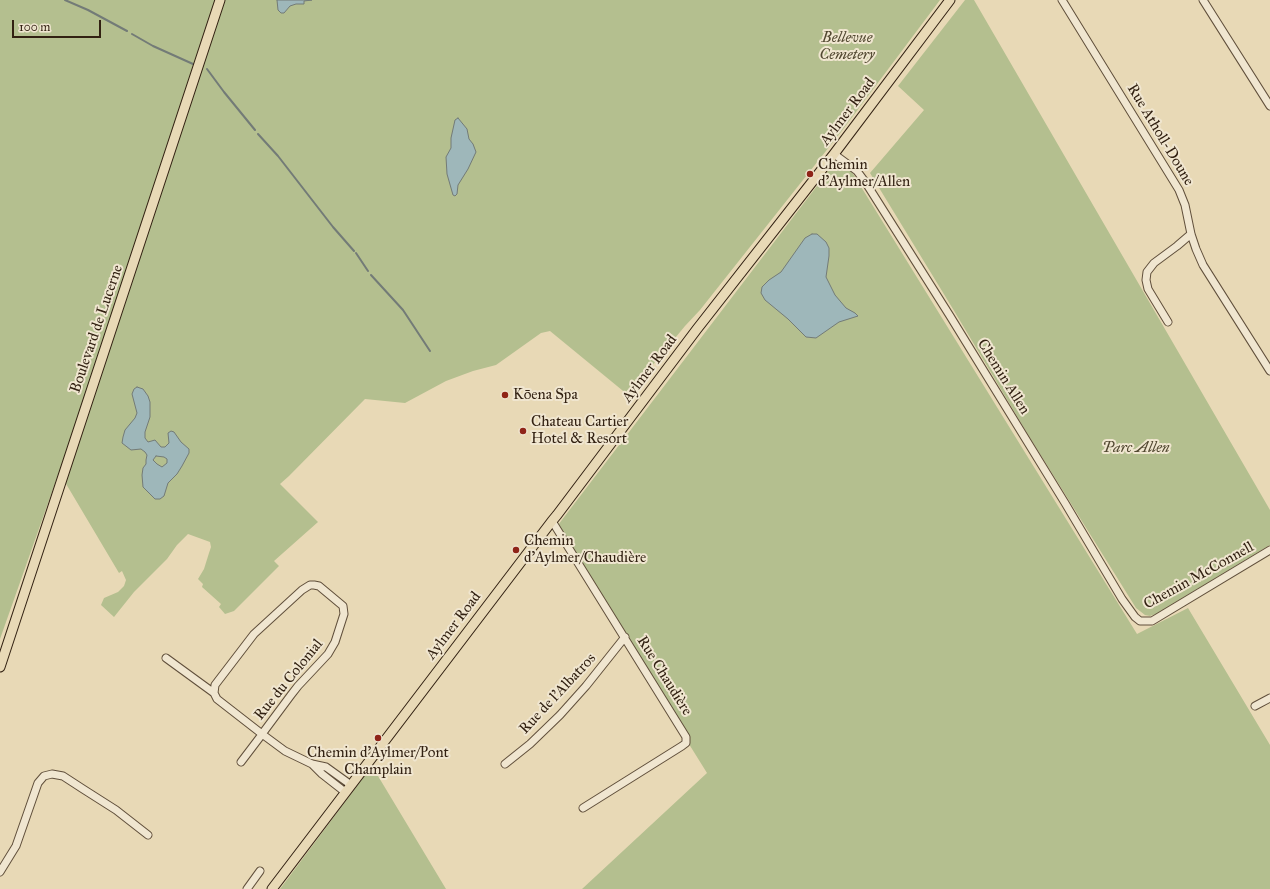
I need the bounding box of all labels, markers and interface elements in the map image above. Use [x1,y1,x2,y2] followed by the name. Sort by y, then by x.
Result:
[14,12,103,38] scale bar
[19,20,50,34] text: 100 m
[819,29,875,64] park label: Bellevue Cemetery
[817,75,879,149] street label: Aylmer Road
[1123,81,1197,189] street label: Rue Atholl-Doune
[818,156,910,191] place label: Chemin d'Aylmer/Allen
[805,169,815,179] marker: Chemin d'Aylmer/Allen
[67,263,127,395] street label: Boulevard de Lucerne
[619,332,681,406] street label: Aylmer Road
[973,336,1033,418] street label: Chemin Allen
[513,386,578,404] place label: Kōena Spa
[500,390,510,400] marker: Kōena Spa
[531,413,628,448] place label: Chateau Cartier Hotel & Resort
[518,426,528,436] marker: Chateau Cartier Hotel & Resort
[1102,439,1170,457] park label: Parc Allen
[524,532,646,567] place label: Chemin d'Aylmer/Chaudière
[1141,538,1257,614] street label: Chemin McConnell
[511,545,521,555] marker: Chemin d'Aylmer/Chaudière
[423,589,485,663] street label: Aylmer Road
[632,633,696,719] street label: Rue Chaudière
[251,636,327,724] street label: Rue du Colonial
[516,650,600,738] street label: Rue de l'Albatros
[373,733,383,743] marker: Chemin d'Aylmer/Pont Champlain
[307,744,449,779] place label: Chemin d'Aylmer/Pont Champlain

